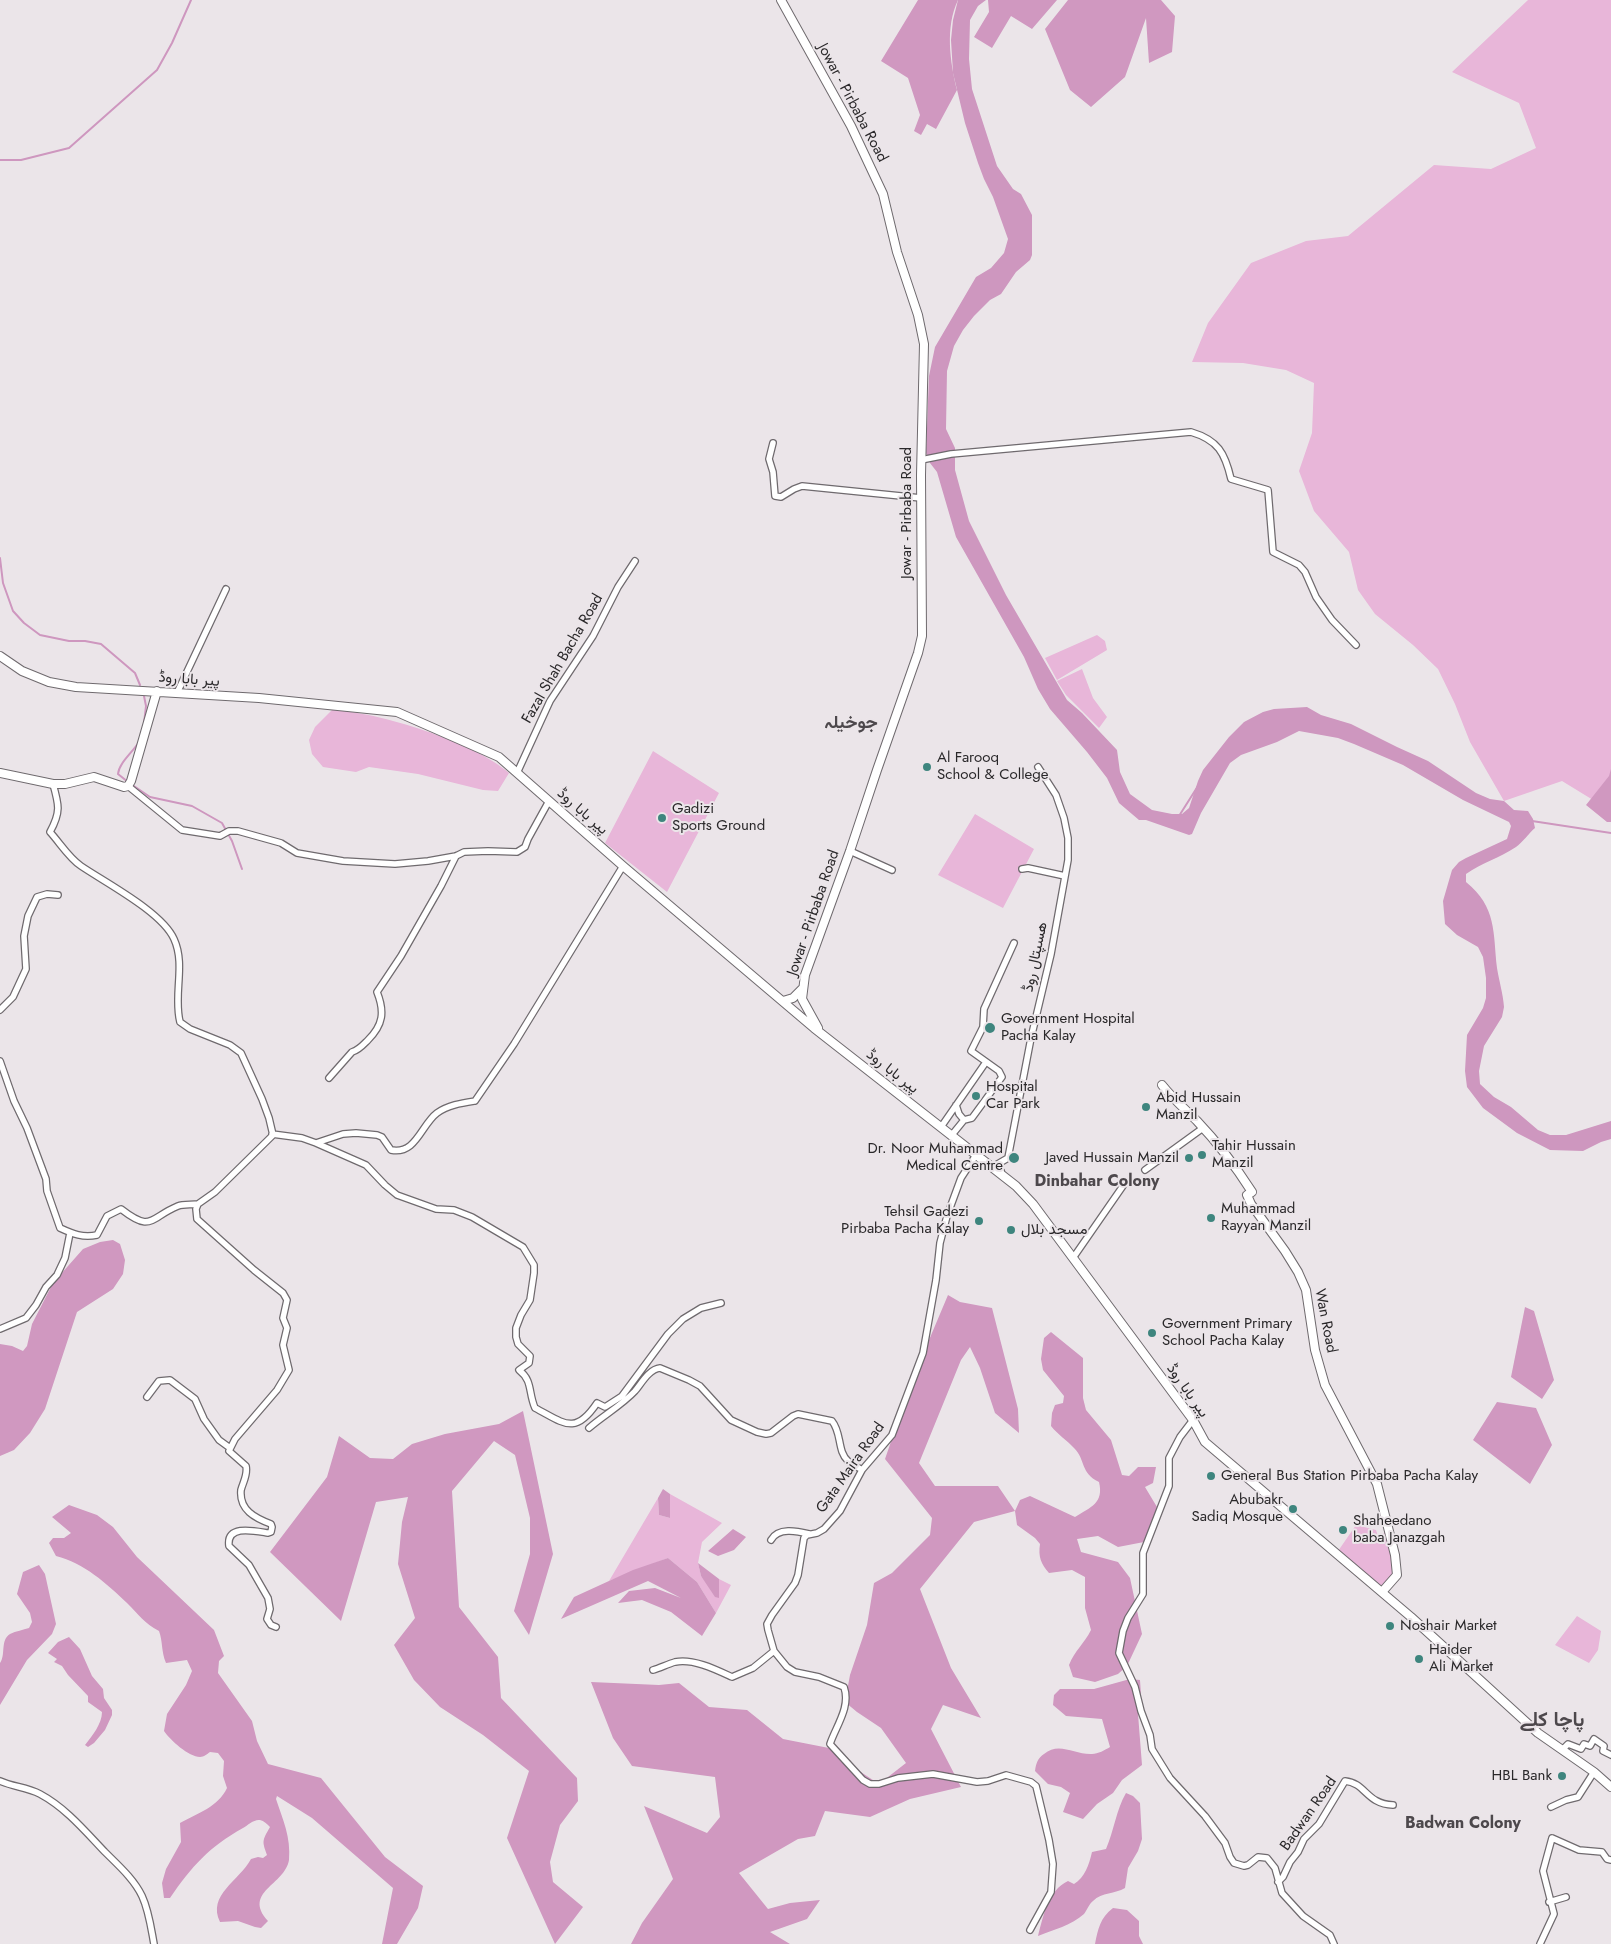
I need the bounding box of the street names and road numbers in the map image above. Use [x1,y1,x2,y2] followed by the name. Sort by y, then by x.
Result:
[813,41,891,165] street label: Jowar - Pirbaba Road
[898,447,916,579] street label: Jowar - Pirbaba Road
[519,591,607,727] street label: Fazal Shah Bacha Road
[158,669,220,691] street label: پیر بابا روڈ
[553,785,611,839] street label: پیر بابا روڈ
[784,848,844,978] street label: Jowar - Pirbaba Road
[1020,920,1052,994] street label: ھسپتال روڈ
[862,1046,922,1098] street label: پیر بابا روڈ
[1310,1287,1340,1355] street label: Wan Road
[1162,1361,1212,1421] street label: پیر بابا روڈ
[813,1419,889,1517] street label: Gata Maira Road
[1277,1773,1341,1855] street label: Badwan Road

